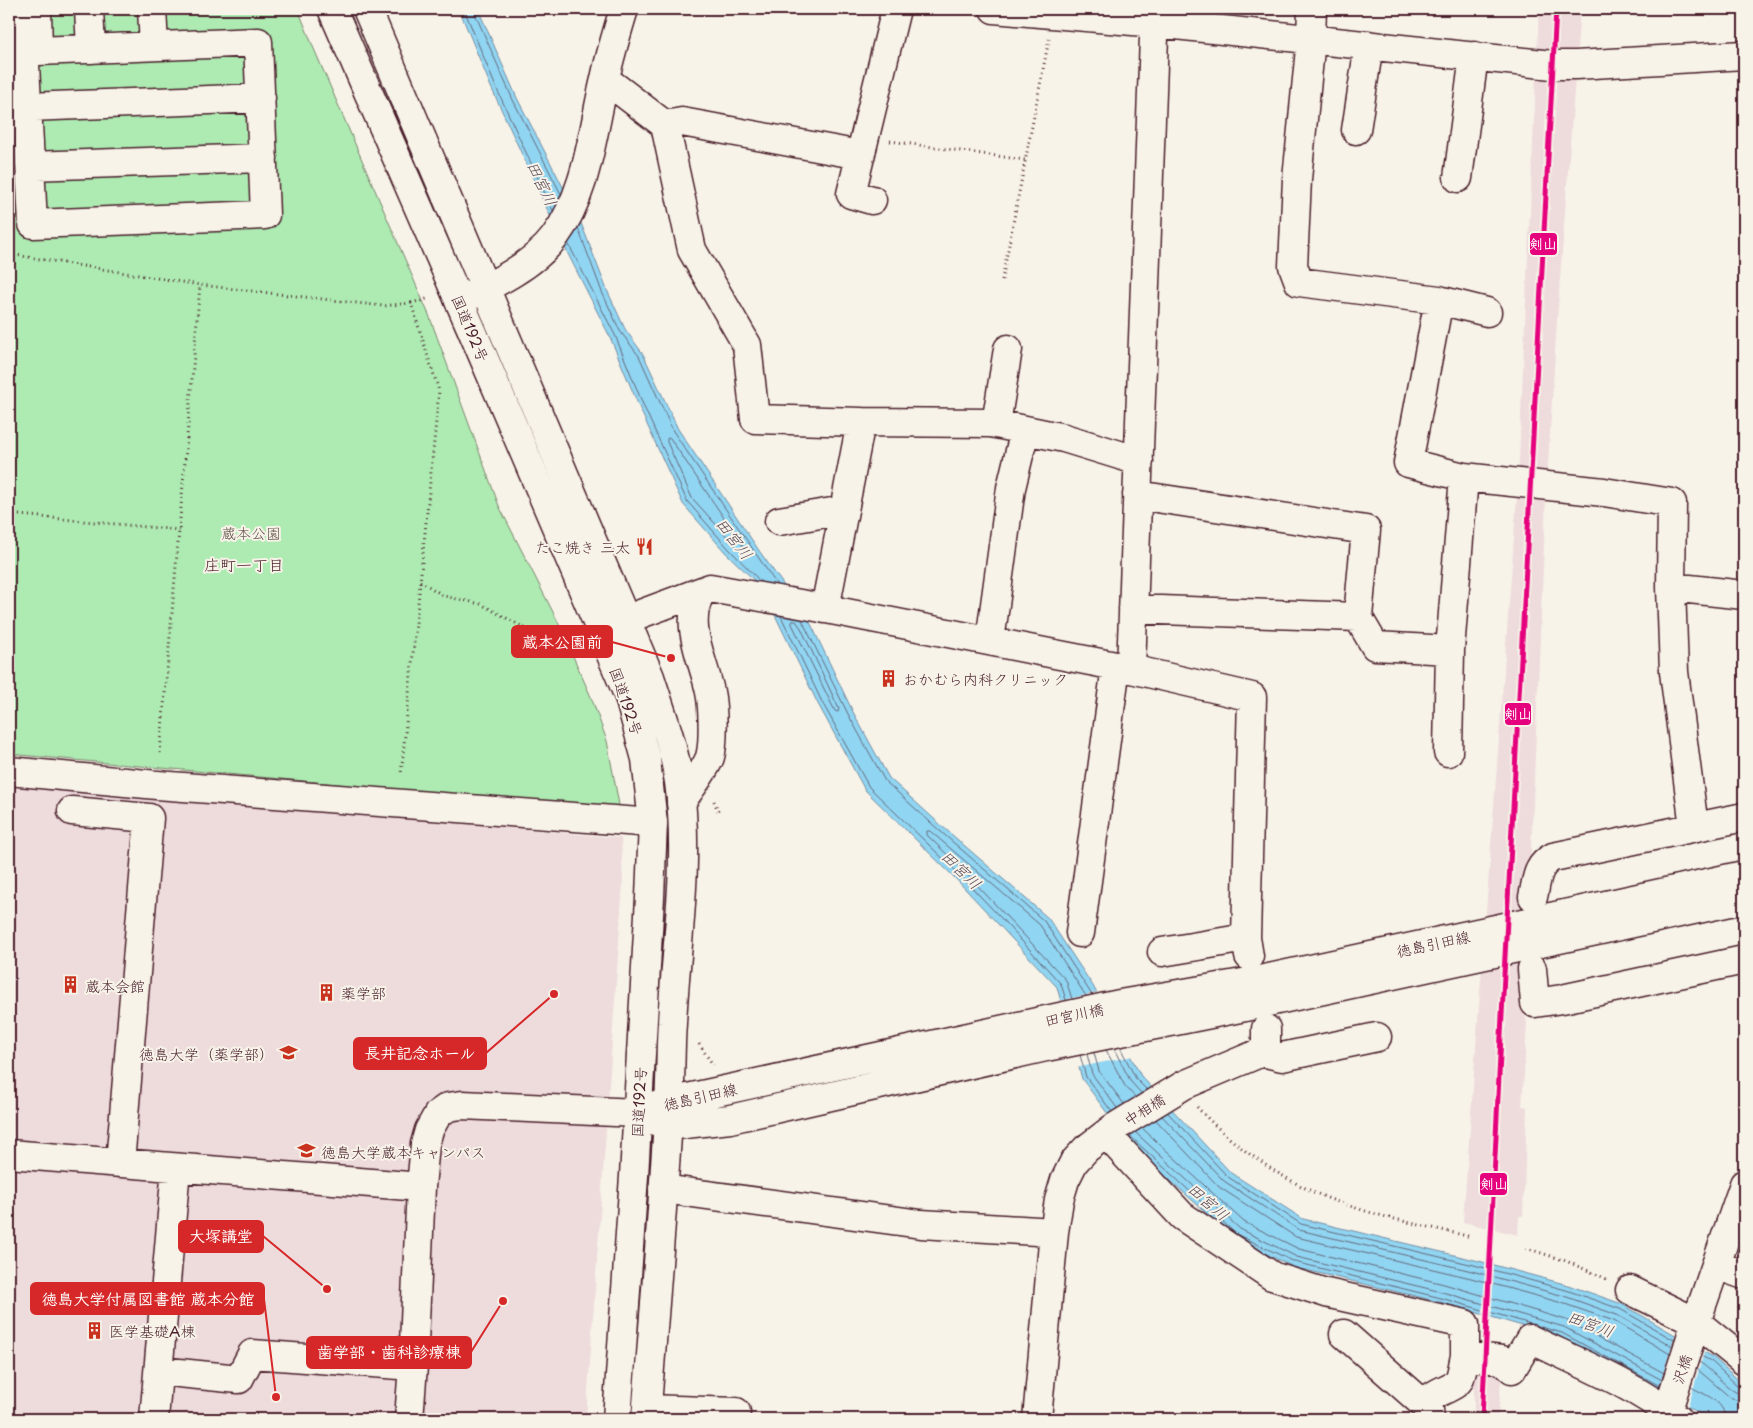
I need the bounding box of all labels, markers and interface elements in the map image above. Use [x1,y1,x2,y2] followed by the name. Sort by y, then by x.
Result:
[522,156,564,210] water label: 田宮川
[1529,232,1558,256] line badge: 剣山
[1529,233,1557,254] text: 剣山
[447,291,495,365] street label: 国道192号
[711,512,759,564] water label: 田宮川
[221,521,281,544] park label: 蔵本公園
[535,535,630,558] place label: たこ焼き 三太
[634,536,654,556] restaurant icon: たこ焼き 三太
[204,552,284,576] district label: 庄町一丁目
[512,626,612,657] callout: 蔵本公園前
[522,629,602,653] text: 蔵本公園前
[605,664,649,738] street label: 国道192号
[903,667,1068,690] place label: おかむら内科クリニック
[879,668,899,688] building icon: おかむら内科クリニック
[1504,702,1532,726] line badge: 剣山
[1504,703,1532,724] text: 剣山
[936,844,988,894] water label: 田宮川
[1394,924,1472,962] street label: 徳島引田線
[85,974,145,997] place label: 蔵本会館
[61,975,81,995] building icon: 蔵本会館
[341,981,386,1004] place label: 薬学部
[317,982,337,1002] building icon: 薬学部
[1042,997,1106,1031] street label: 田宮川橋
[354,1038,486,1069] callout: 長井記念ホール
[364,1040,476,1064] text: 長井記念ホール
[139,1042,274,1065] place label: 徳島大学（薬学部）
[278,1043,298,1063] school or university icon: 徳島大学（薬学部）
[625,1066,651,1138] street label: 国道192号
[661,1076,739,1116] street label: 徳島引田線
[1119,1087,1169,1131] street label: 中相橋
[321,1140,485,1163] place label: 徳島大学蔵本キャンパス
[297,1141,317,1161] school or university icon: 徳島大学蔵本キャンパス
[1479,1172,1508,1196] line badge: 剣山
[1480,1173,1508,1194] text: 剣山
[1183,1176,1235,1226] water label: 田宮川
[179,1221,263,1252] callout: 大塚講堂
[189,1223,253,1247] text: 大塚講堂
[31,1283,264,1314] callout: 徳島大学付属図書館 蔵本分館
[41,1286,255,1310] text: 徳島大学付属図書館 蔵本分館
[1564,1304,1618,1342] water label: 田宮川
[109,1319,196,1342] place label: 医学基礎A棟
[85,1320,105,1340] building icon: 医学基礎A棟
[307,1337,471,1368] callout: 歯学部・歯科診療棟
[317,1339,462,1363] text: 歯学部・歯科診療棟
[1665,1351,1697,1387] street label: 沢橋

